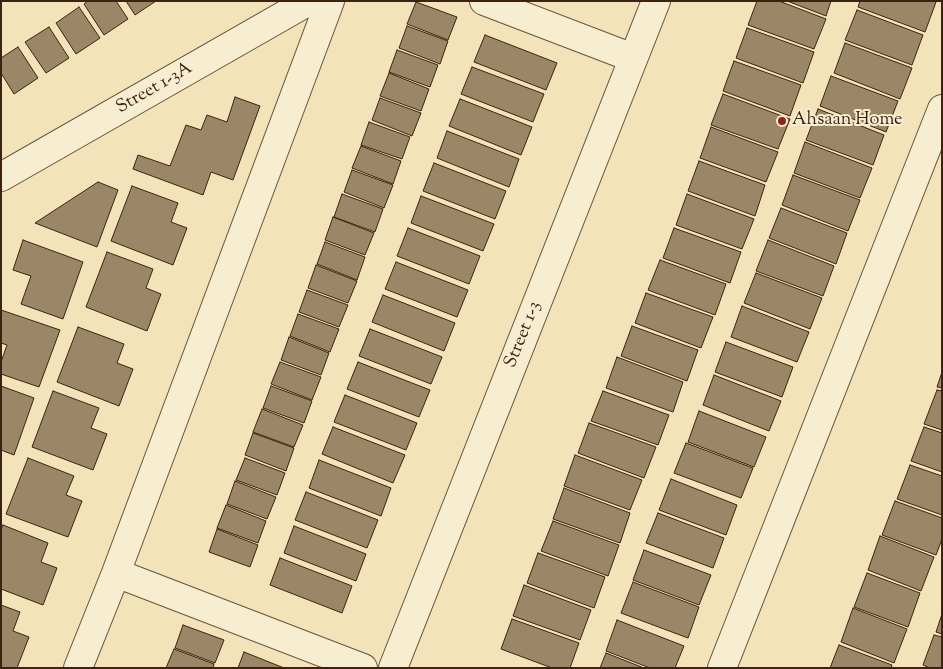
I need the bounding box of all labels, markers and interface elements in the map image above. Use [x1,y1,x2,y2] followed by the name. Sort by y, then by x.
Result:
[113,59,197,119] street label: Street 1-3A
[792,110,903,132] place label: Ahsaan Home
[776,115,788,127] marker: Ahsaan Home
[501,299,547,371] street label: Street 1-3

